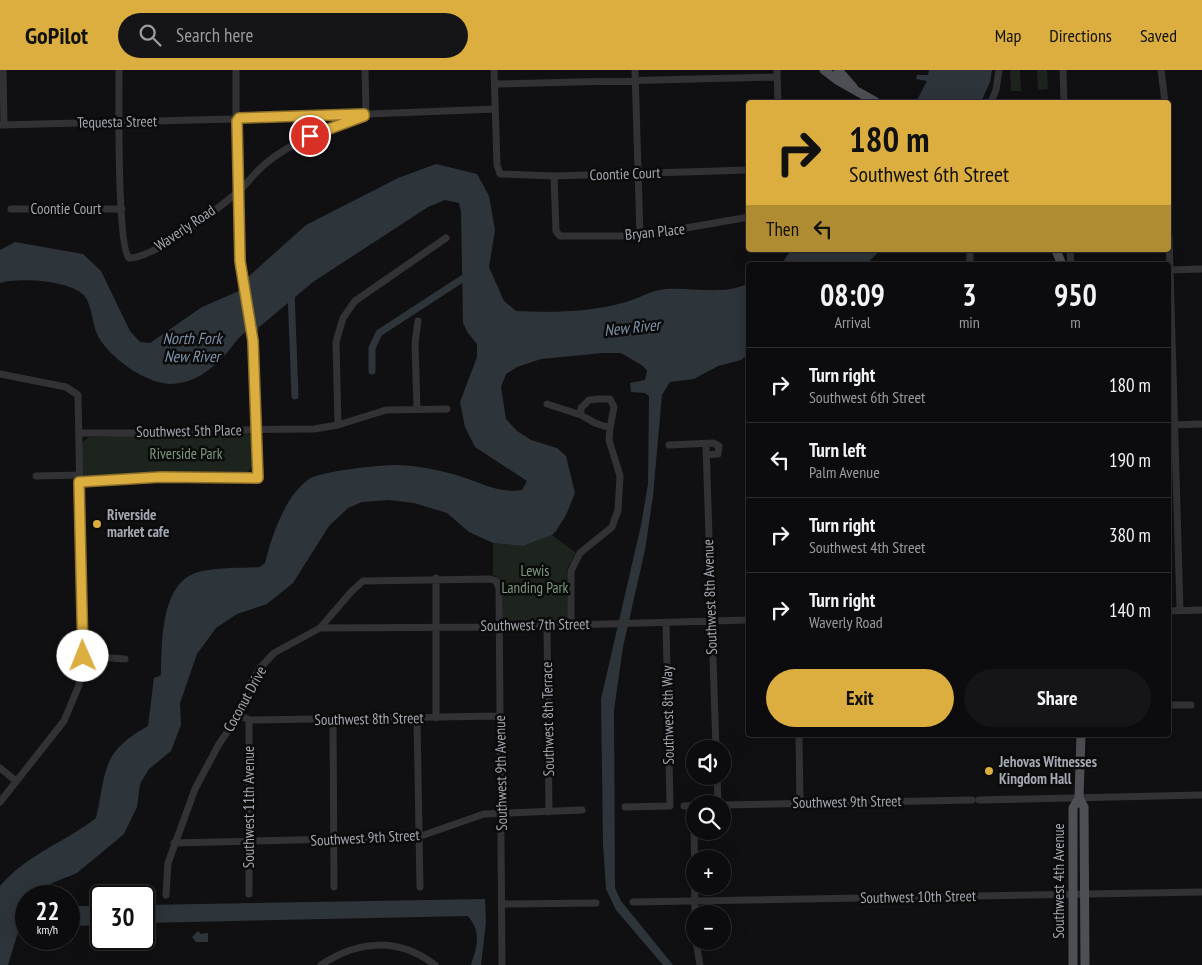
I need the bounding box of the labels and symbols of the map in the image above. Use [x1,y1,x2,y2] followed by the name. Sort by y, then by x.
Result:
[77,111,157,132] street label: Tequesta Street
[289,115,331,157] pin
[589,163,661,184] street label: Coontie Court
[31,199,101,218] street label: Coontie Court
[151,200,219,255] street label: Waverly Road
[624,219,686,244] street label: Bryan Place
[603,314,663,340] water label: New River
[162,328,223,366] water label: North Fork New River
[136,420,242,441] street label: Southwest 5th Place
[149,444,223,463] park label: Riverside Park
[107,505,169,541] place label: Riverside market cafe
[91,518,103,530] marker: Riverside market cafe
[698,539,721,655] street label: Southwest 8th Avenue
[502,561,569,597] park label: Lewis Landing Park
[480,614,590,635] street label: Southwest 7th Street
[56,629,108,681] position arrow
[537,662,558,776] street label: Southwest 8th Terrace
[219,663,270,735] street label: Coconut Drive
[657,665,678,765] street label: Southwest 8th Way
[314,708,424,729] street label: Southwest 8th Street
[490,715,511,831] street label: Southwest 9th Avenue
[239,746,258,868] street label: Southwest 11th Avenue
[998,752,1097,788] place label: Jehovas Witnesses Kingdom Hall
[983,765,995,777] marker: Jehovas Witnesses Kingdom Hall
[792,791,902,812] street label: Southwest 9th Street
[1049,823,1068,939] street label: Southwest 4th Avenue
[310,825,420,850] street label: Southwest 9th Street
[90,885,155,950] speed limit sign: 30
[860,886,976,907] street label: Southwest 10th Street

